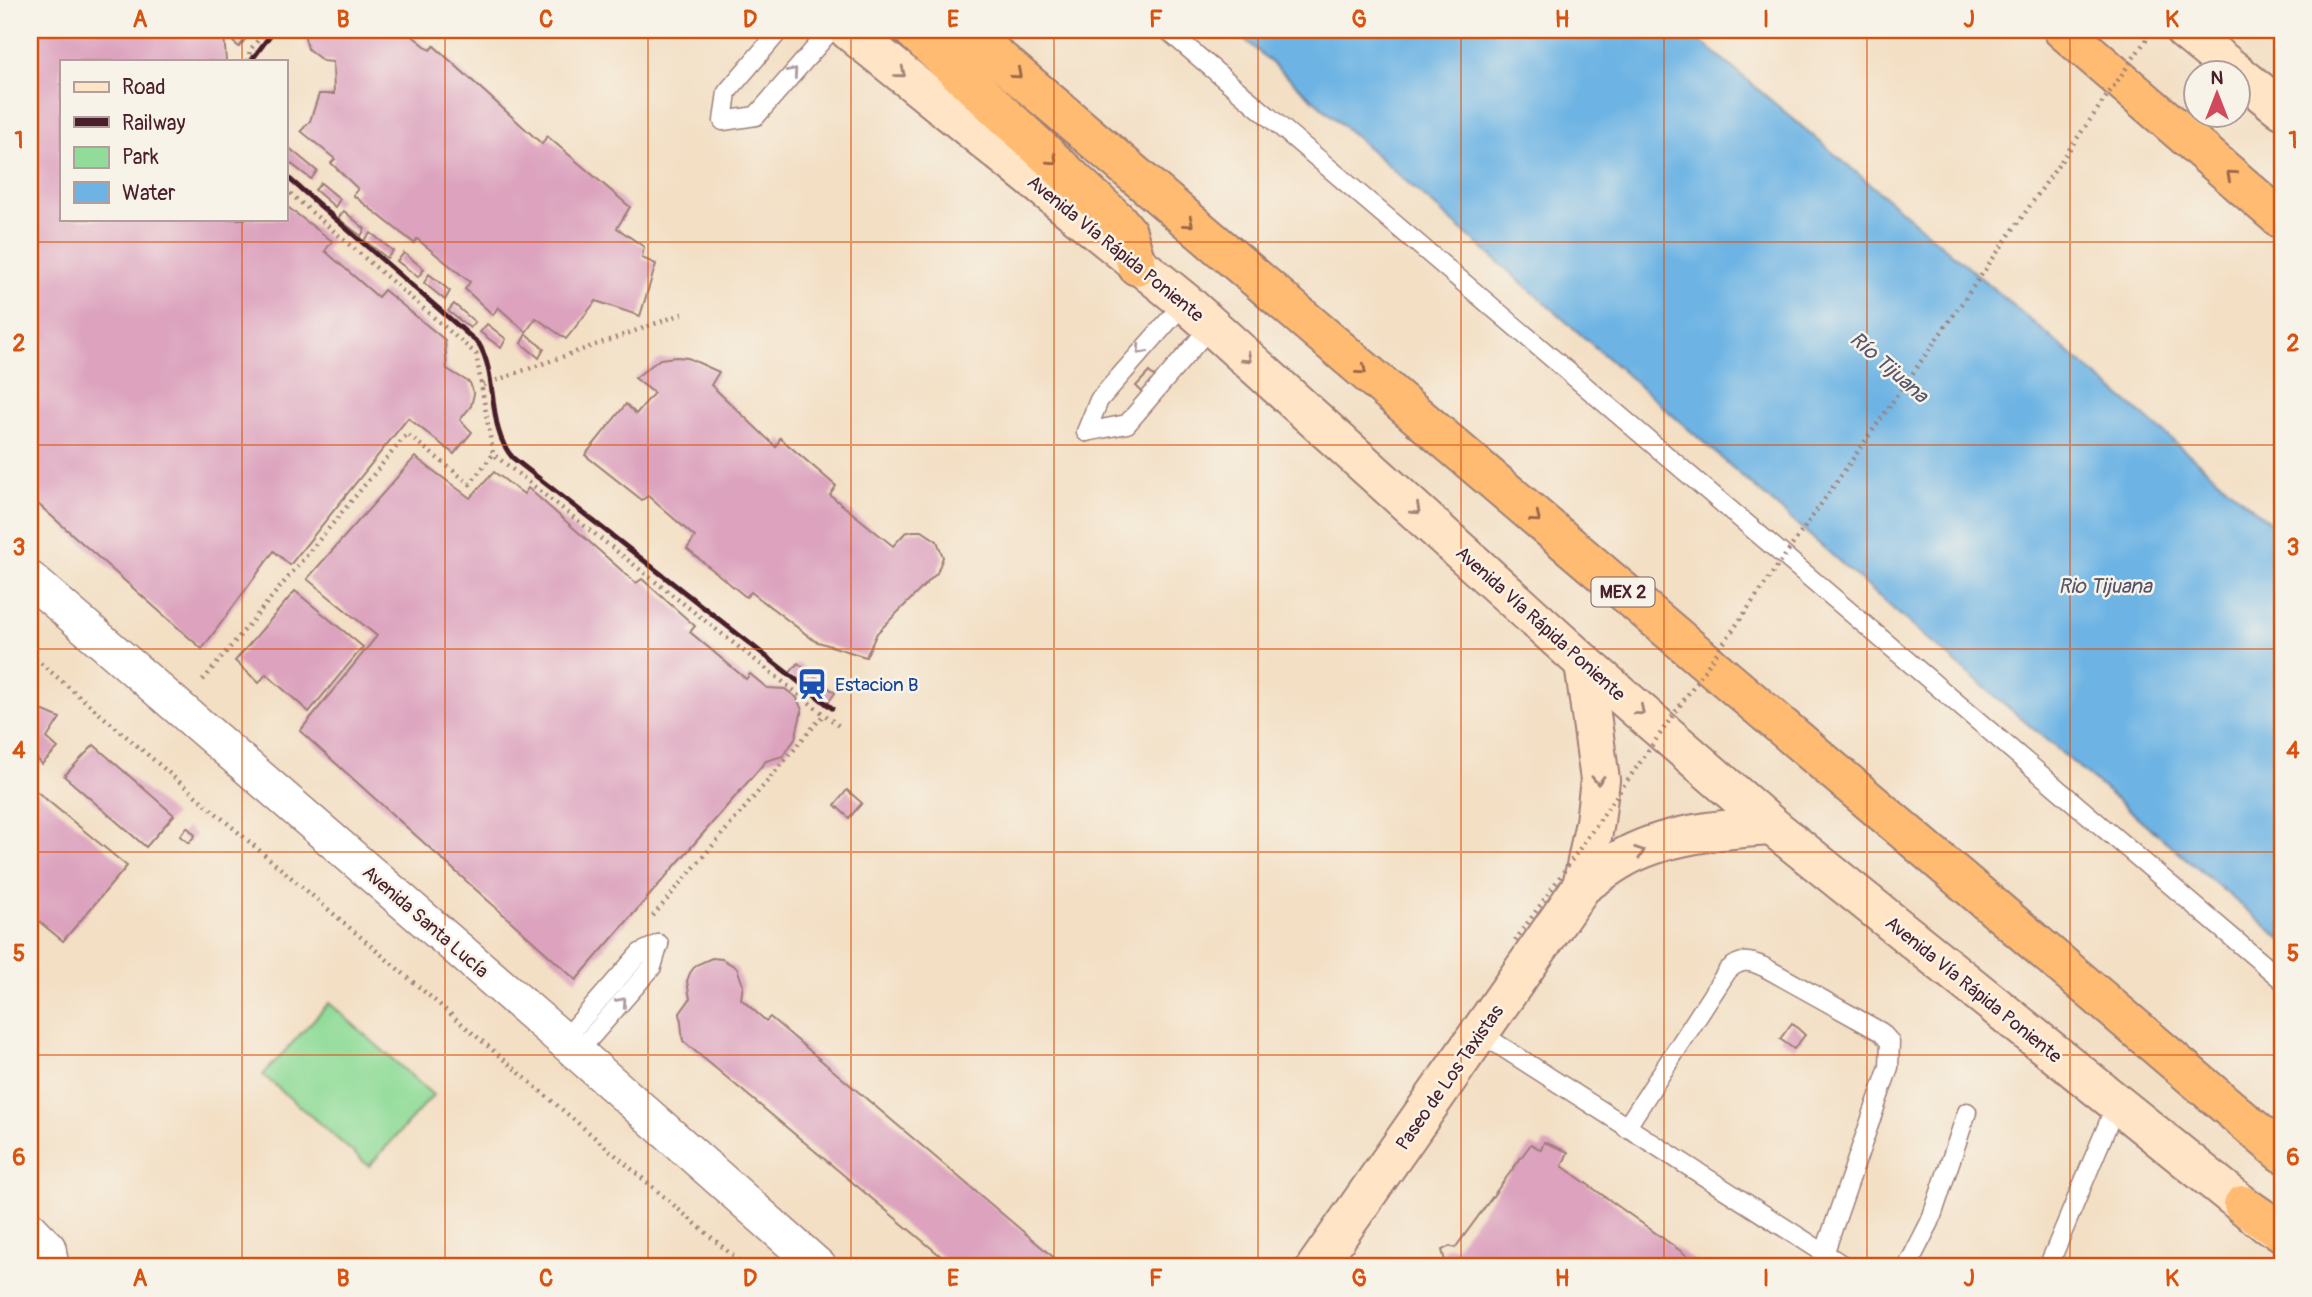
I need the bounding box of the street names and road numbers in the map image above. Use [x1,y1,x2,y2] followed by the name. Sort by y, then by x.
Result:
[1022,170,1209,328] street label: Avenida Vía Rápida Poniente
[1450,541,1631,707] street label: Avenida Vía Rápida Poniente
[1592,578,1654,606] road number: MEX 2
[357,860,494,983] street label: Avenida Santa Lucía
[1880,911,2067,1069] street label: Avenida Vía Rápida Poniente
[1391,1000,1509,1155] street label: Paseo de Los Taxistas

